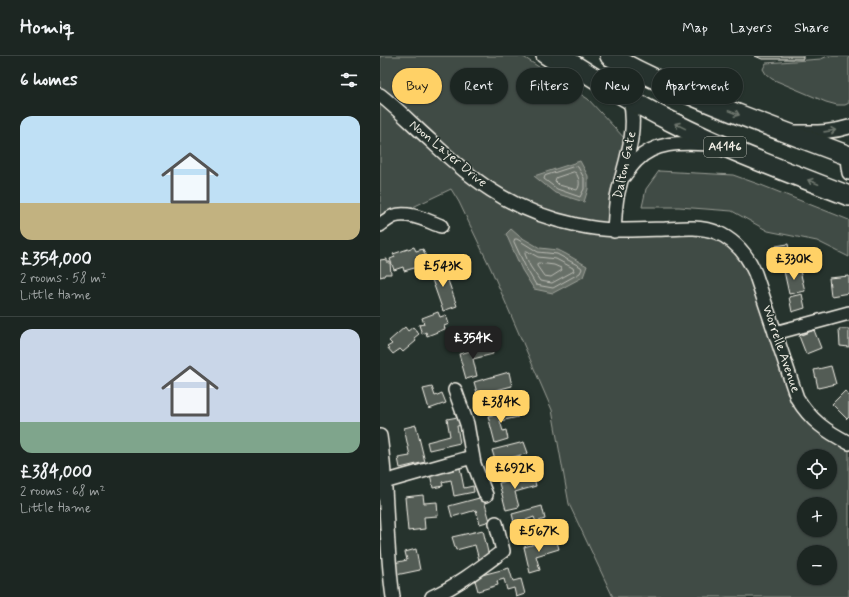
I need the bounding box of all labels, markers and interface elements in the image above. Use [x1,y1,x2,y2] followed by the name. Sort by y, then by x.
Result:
[20,15,74,40] text: Homiq
[682,19,708,37] text: Map
[730,19,772,37] text: Layers
[794,19,829,37] text: Share
[392,68,442,104] chip: Buy
[450,68,508,104] chip: Rent
[516,68,583,104] chip: Filters
[591,68,644,104] chip: New
[652,68,743,104] chip: Apartment
[20,69,78,91] text: 6 homes
[338,69,360,91] icon: filters
[728,109,740,117] one-way arrow
[406,117,490,192] street label: Noon Layer Drive
[674,122,686,129] one-way arrow
[823,128,836,135] one-way arrow
[610,130,640,200] street label: Dalton Gate
[704,137,746,157] road number: A4146
[154,142,226,214] icon: home
[807,178,819,185] one-way arrow
[766,247,822,281] pin: £330K
[20,248,92,270] text: £354,000
[775,251,813,268] text: £330K
[415,254,471,288] pin: £543K
[423,258,463,275] text: £543K
[20,270,107,287] text: 2 rooms · 58 m²
[20,287,91,304] text: Little Hame
[758,303,804,395] street label: Worrelle Avenue
[445,326,501,360] pin: £354K
[454,330,492,347] text: £354K
[154,355,226,427] icon: home
[473,390,529,424] pin: £384K
[482,394,520,411] text: £384K
[797,449,837,585] map controls
[797,449,837,489] button: locate
[487,456,543,490] pin: £692K
[495,460,535,477] text: £692K
[20,461,92,483] text: £384,000
[20,483,105,500] text: 2 rooms · 68 m²
[797,497,837,537] button: +
[20,500,91,517] text: Little Hame
[511,519,567,553] pin: £567K
[519,523,559,540] text: £567K
[797,545,837,585] button: −

